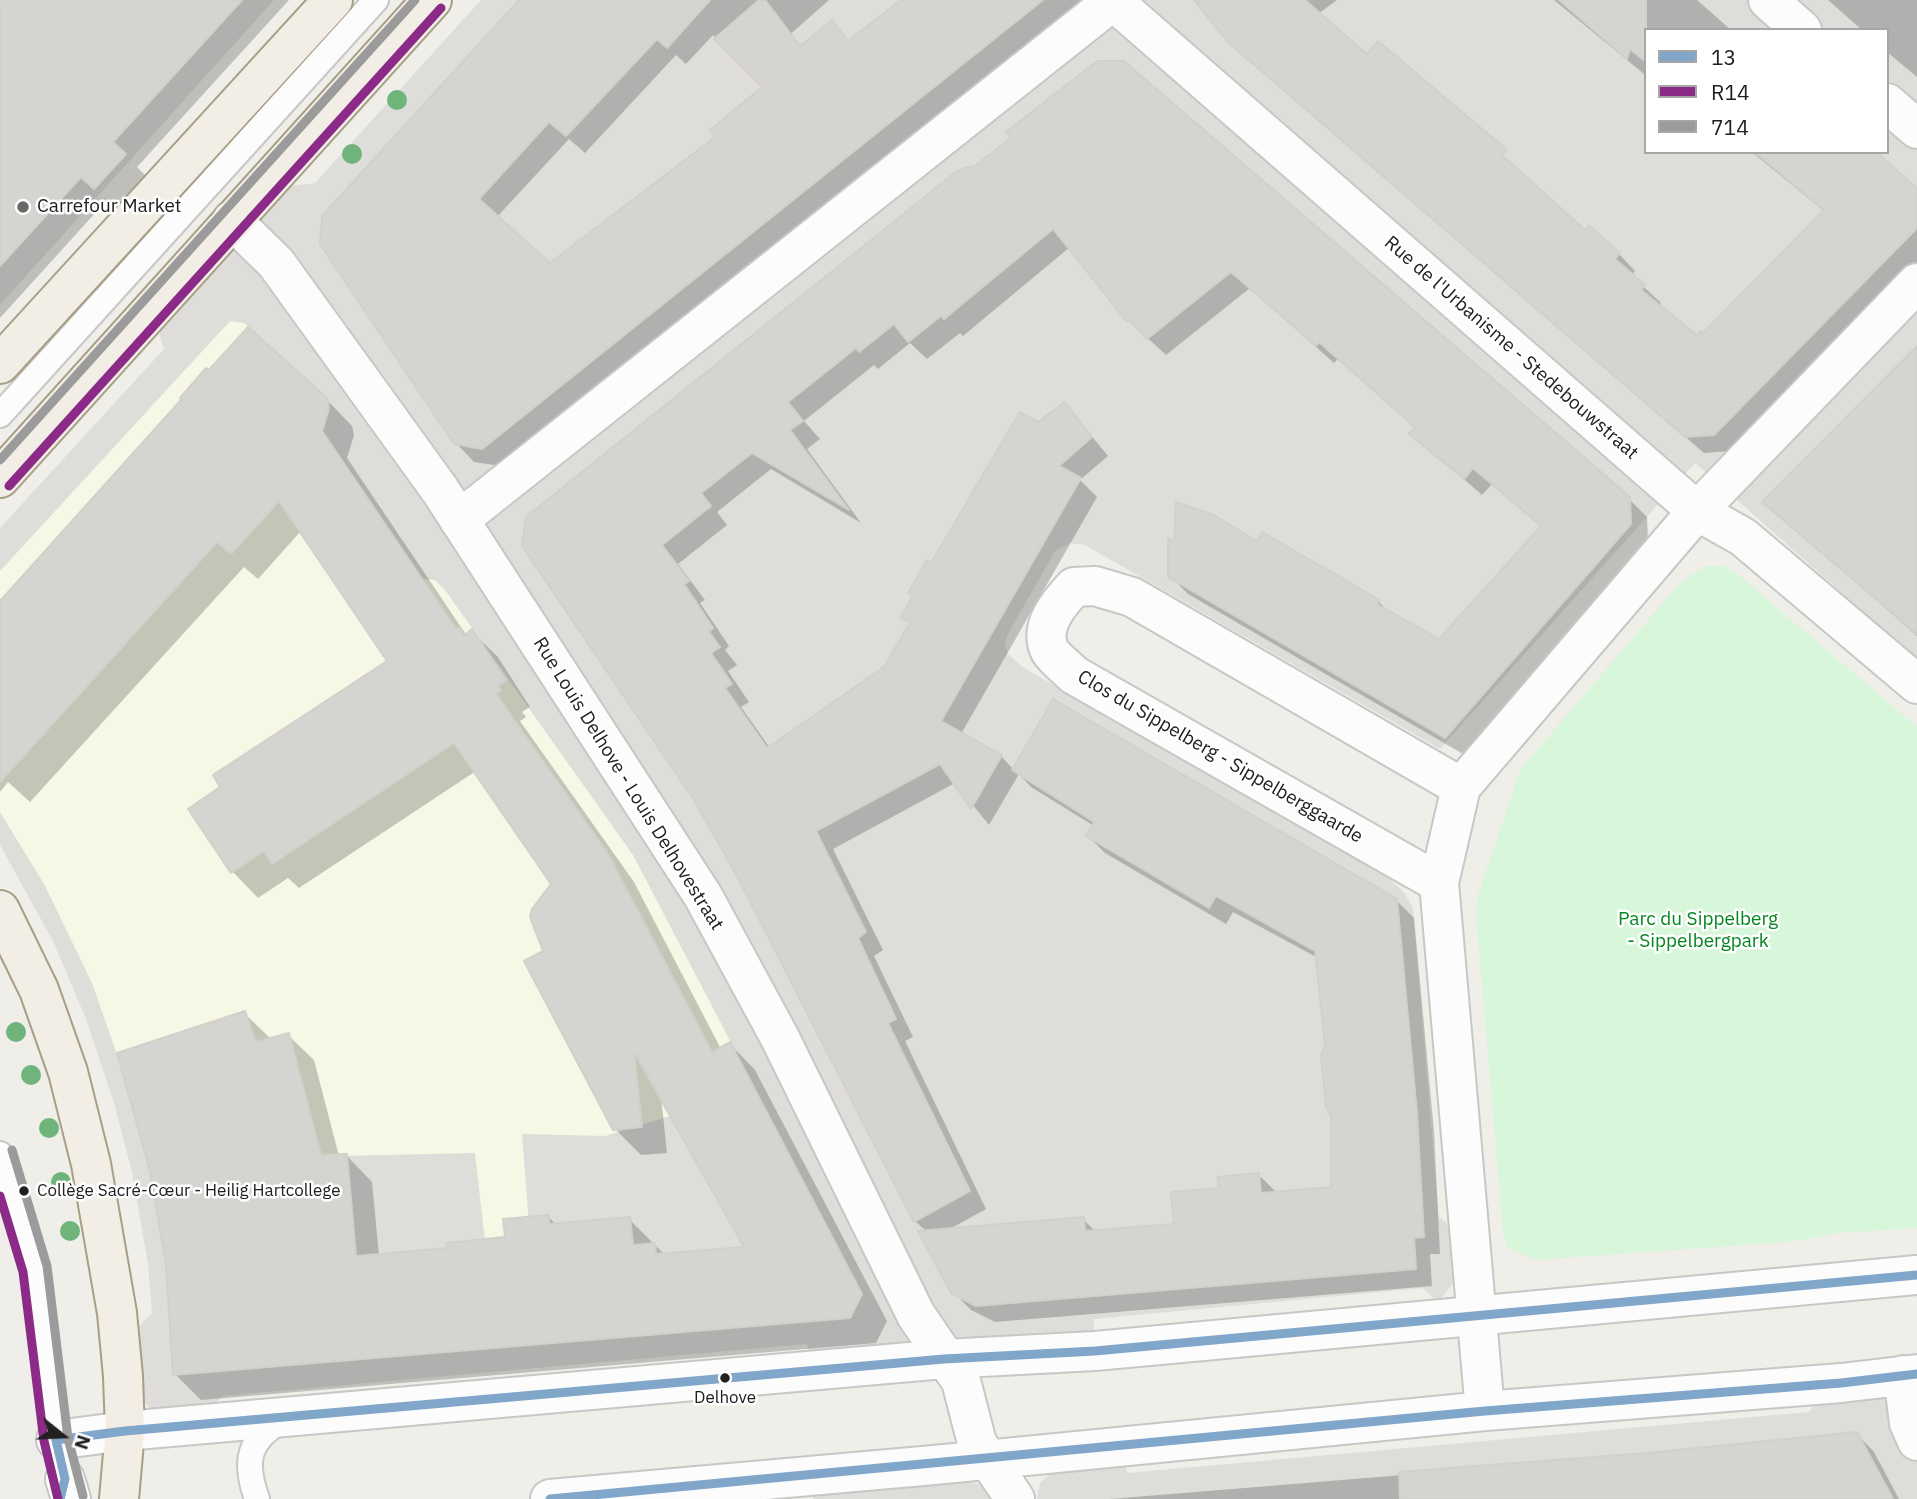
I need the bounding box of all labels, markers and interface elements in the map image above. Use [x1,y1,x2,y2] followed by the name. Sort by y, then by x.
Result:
[1644,28,1889,154] legend
[1711,43,1736,71] text: 13
[1711,78,1750,106] text: R14
[1711,113,1749,141] text: 714
[37,196,182,218] place label: Carrefour Market
[15,199,31,215] marker: Carrefour Market
[1379,231,1643,465] street label: Rue de l'Urbanisme - Stedebouwstraat
[528,633,728,935] street label: Rue Louis Delhove - Louis Delhovestraat
[1073,666,1367,848] street label: Clos du Sippelberg - Sippelberggaarde
[1618,909,1778,953] park label: Parc du Sippelberg - Sippelbergpark
[37,1181,341,1201] place label: Collège Sacré-Cœur - Heilig Hartcollege
[17,1184,31,1198] marker: Collège Sacré-Cœur - Heilig Hartcollege
[718,1371,732,1385] marker: Delhove
[694,1388,756,1408] place label: Delhove
[28,1401,98,1471] north arrow
[69,1432,97,1453] text: N

